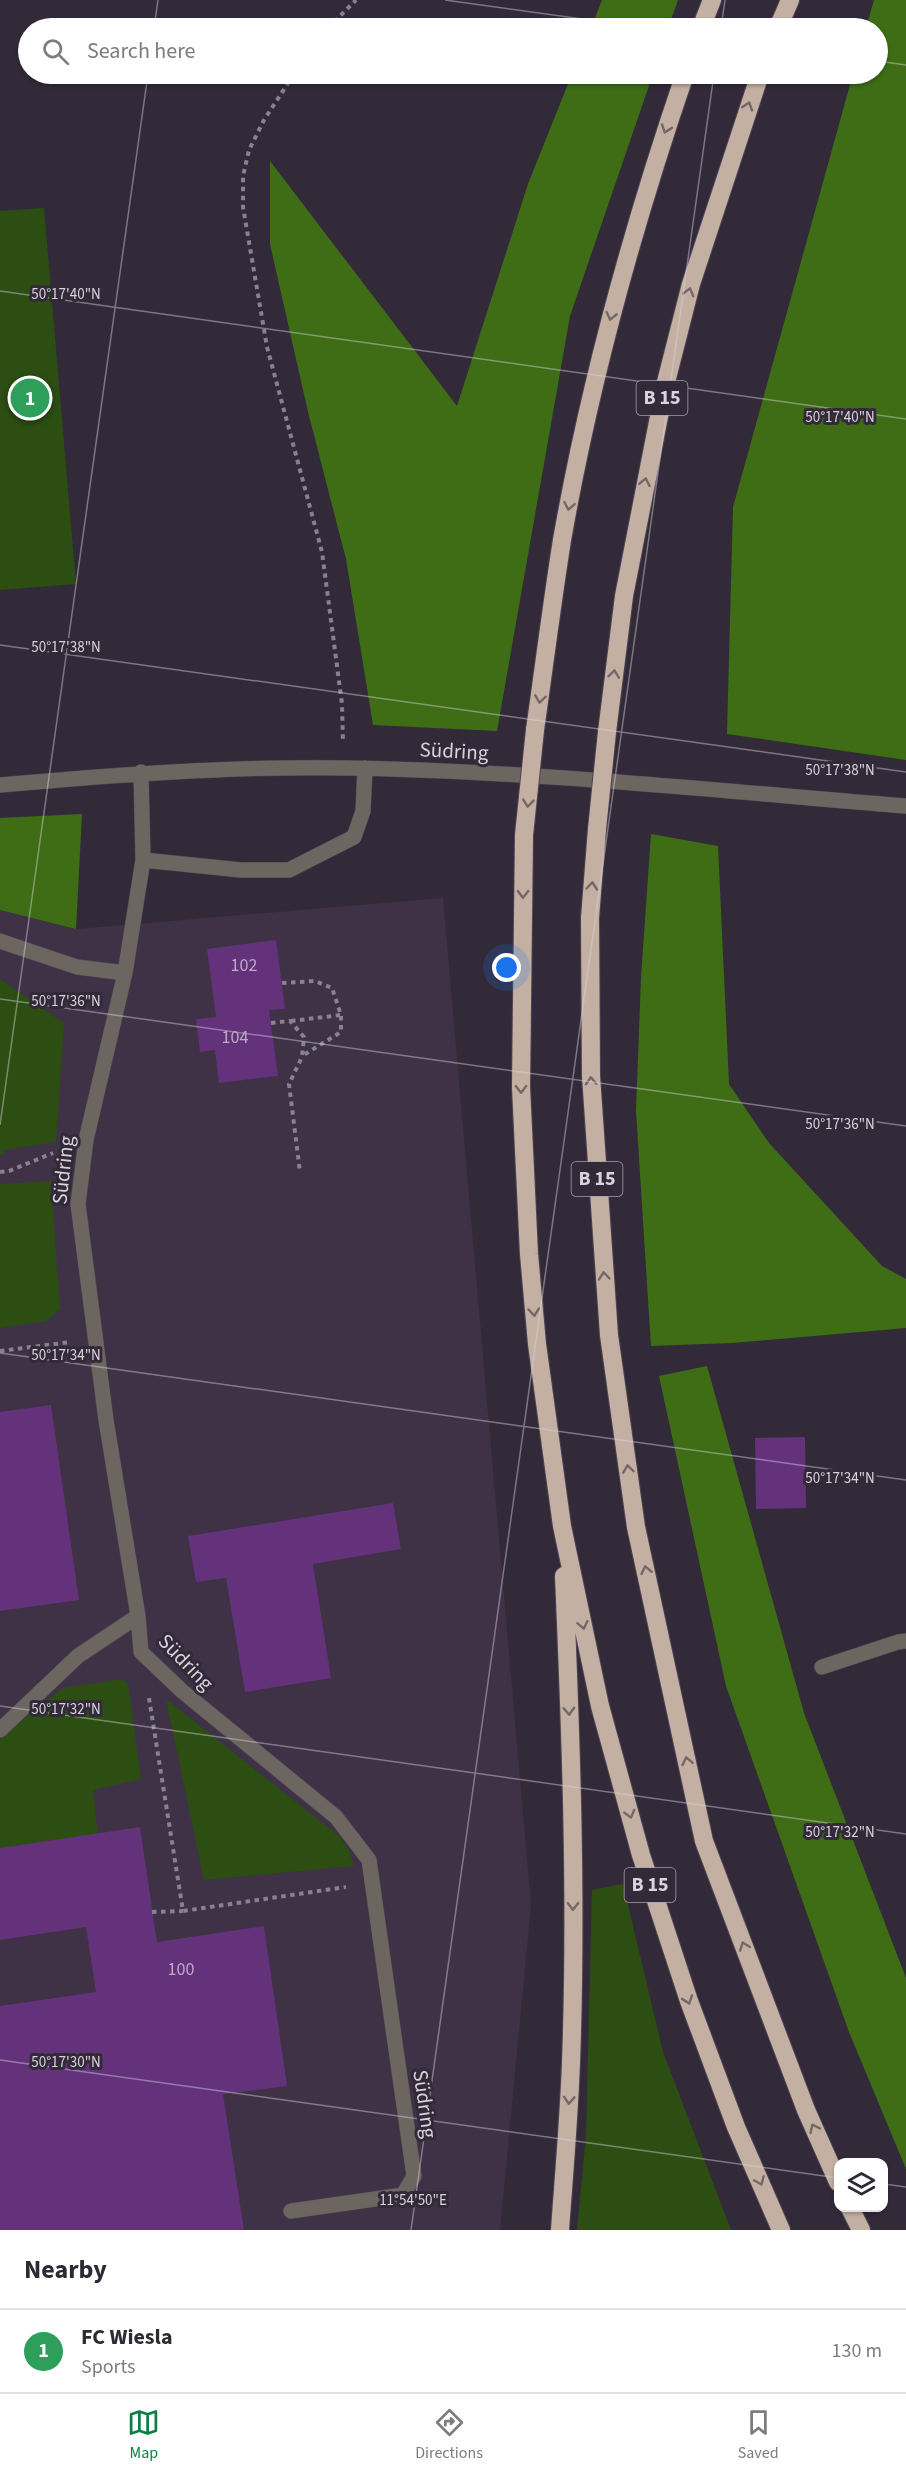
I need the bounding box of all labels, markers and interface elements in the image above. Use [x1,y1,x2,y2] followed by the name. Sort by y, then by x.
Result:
[18,18,888,84] search box
[39,35,72,68] icon: search
[87,35,195,67] text: Search here
[741,101,753,112] one-way arrow
[661,123,674,134] one-way arrow
[31,284,101,305] text: 50°17'40"N
[682,287,694,298] one-way arrow
[605,310,618,320] one-way arrow
[10,376,50,420] pin: 1
[636,381,688,415] road number: B 15
[805,407,875,428] text: 50°17'40"N
[638,477,651,487] one-way arrow
[563,501,576,511] one-way arrow
[31,637,101,658] text: 50°17'38"N
[607,669,620,679] one-way arrow
[534,694,546,703] one-way arrow
[419,734,490,768] street label: Südring
[805,760,875,781] text: 50°17'38"N
[522,799,534,808] one-way arrow
[585,882,598,891] one-way arrow
[517,889,529,898] one-way arrow
[231,953,257,978] house number: 102
[492,953,521,982] your location
[31,991,101,1012] text: 50°17'36"N
[222,1025,248,1050] house number: 104
[585,1077,598,1086] one-way arrow
[515,1084,527,1093] one-way arrow
[805,1114,875,1135] text: 50°17'36"N
[44,1134,82,1206] street label: Südring
[572,1162,622,1196] road number: B 15
[598,1271,611,1280] one-way arrow
[527,1308,540,1317] one-way arrow
[31,1345,101,1366] text: 50°17'34"N
[622,1465,634,1474] one-way arrow
[805,1468,875,1489] text: 50°17'34"N
[640,1565,653,1575] one-way arrow
[576,1619,589,1629] one-way arrow
[151,1627,221,1697] street label: Südring
[31,1699,101,1720] text: 50°17'32"N
[563,1706,576,1715] one-way arrow
[681,1756,694,1766] one-way arrow
[622,1809,635,1819] one-way arrow
[805,1822,875,1843] text: 50°17'32"N
[624,1868,676,1902] road number: B 15
[567,1901,580,1910] one-way arrow
[739,1942,751,1953] one-way arrow
[168,1957,194,1982] house number: 100
[681,1994,694,2005] one-way arrow
[31,2052,101,2073] text: 50°17'30"N
[405,2068,445,2141] street label: Südring
[562,2096,575,2105] one-way arrow
[809,2124,821,2135] one-way arrow
[834,2158,888,2212] map controls
[834,2158,888,2212] button: layers
[753,2175,765,2186] one-way arrow
[379,2190,447,2211] text: 11°54'50"E
[24,2251,107,2288] text: Nearby
[81,2321,173,2353] text: FC Wiesla
[38,2337,49,2365] text: 1
[832,2337,882,2365] text: 130 m
[81,2353,136,2381] text: Sports
[127,2406,160,2464] tab: Map
[415,2406,483,2464] tab: Directions
[738,2406,779,2464] tab: Saved

